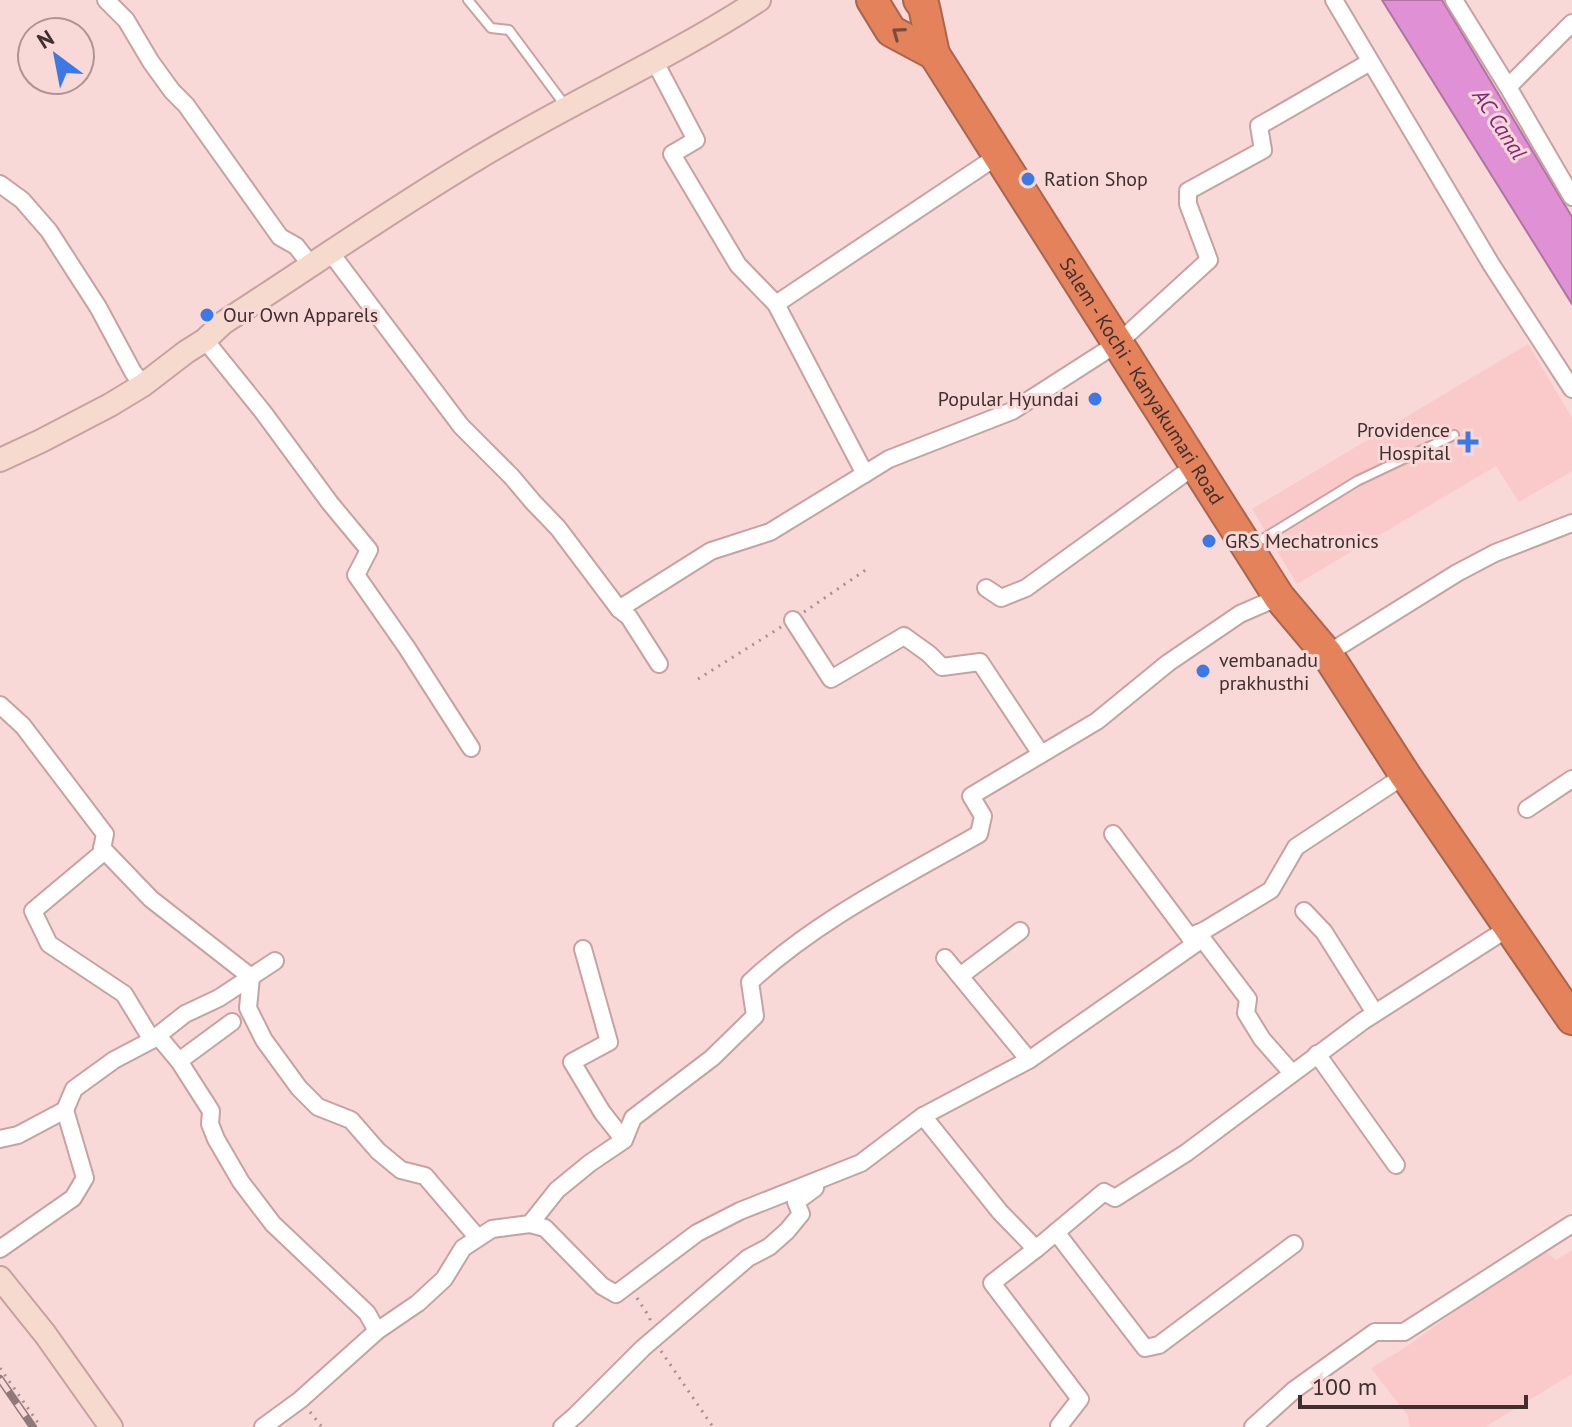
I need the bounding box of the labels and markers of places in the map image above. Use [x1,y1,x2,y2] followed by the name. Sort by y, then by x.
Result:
[1044,166,1148,192] place label: Ration Shop
[1019,170,1037,188] marker: Ration Shop
[223,302,378,328] place label: Our Own Apparels
[198,306,216,324] marker: Our Own Apparels
[938,386,1079,412] place label: Popular Hyundai
[1086,390,1104,408] marker: Popular Hyundai
[1357,417,1450,466] place label: Providence Hospital
[1457,431,1479,453] marker: Providence Hospital
[1225,528,1379,554] place label: GRS Mechatronics
[1200,532,1218,550] marker: GRS Mechatronics
[1219,647,1318,696] place label: vembanadu prakhusthi
[1194,662,1212,680] marker: vembanadu prakhusthi

